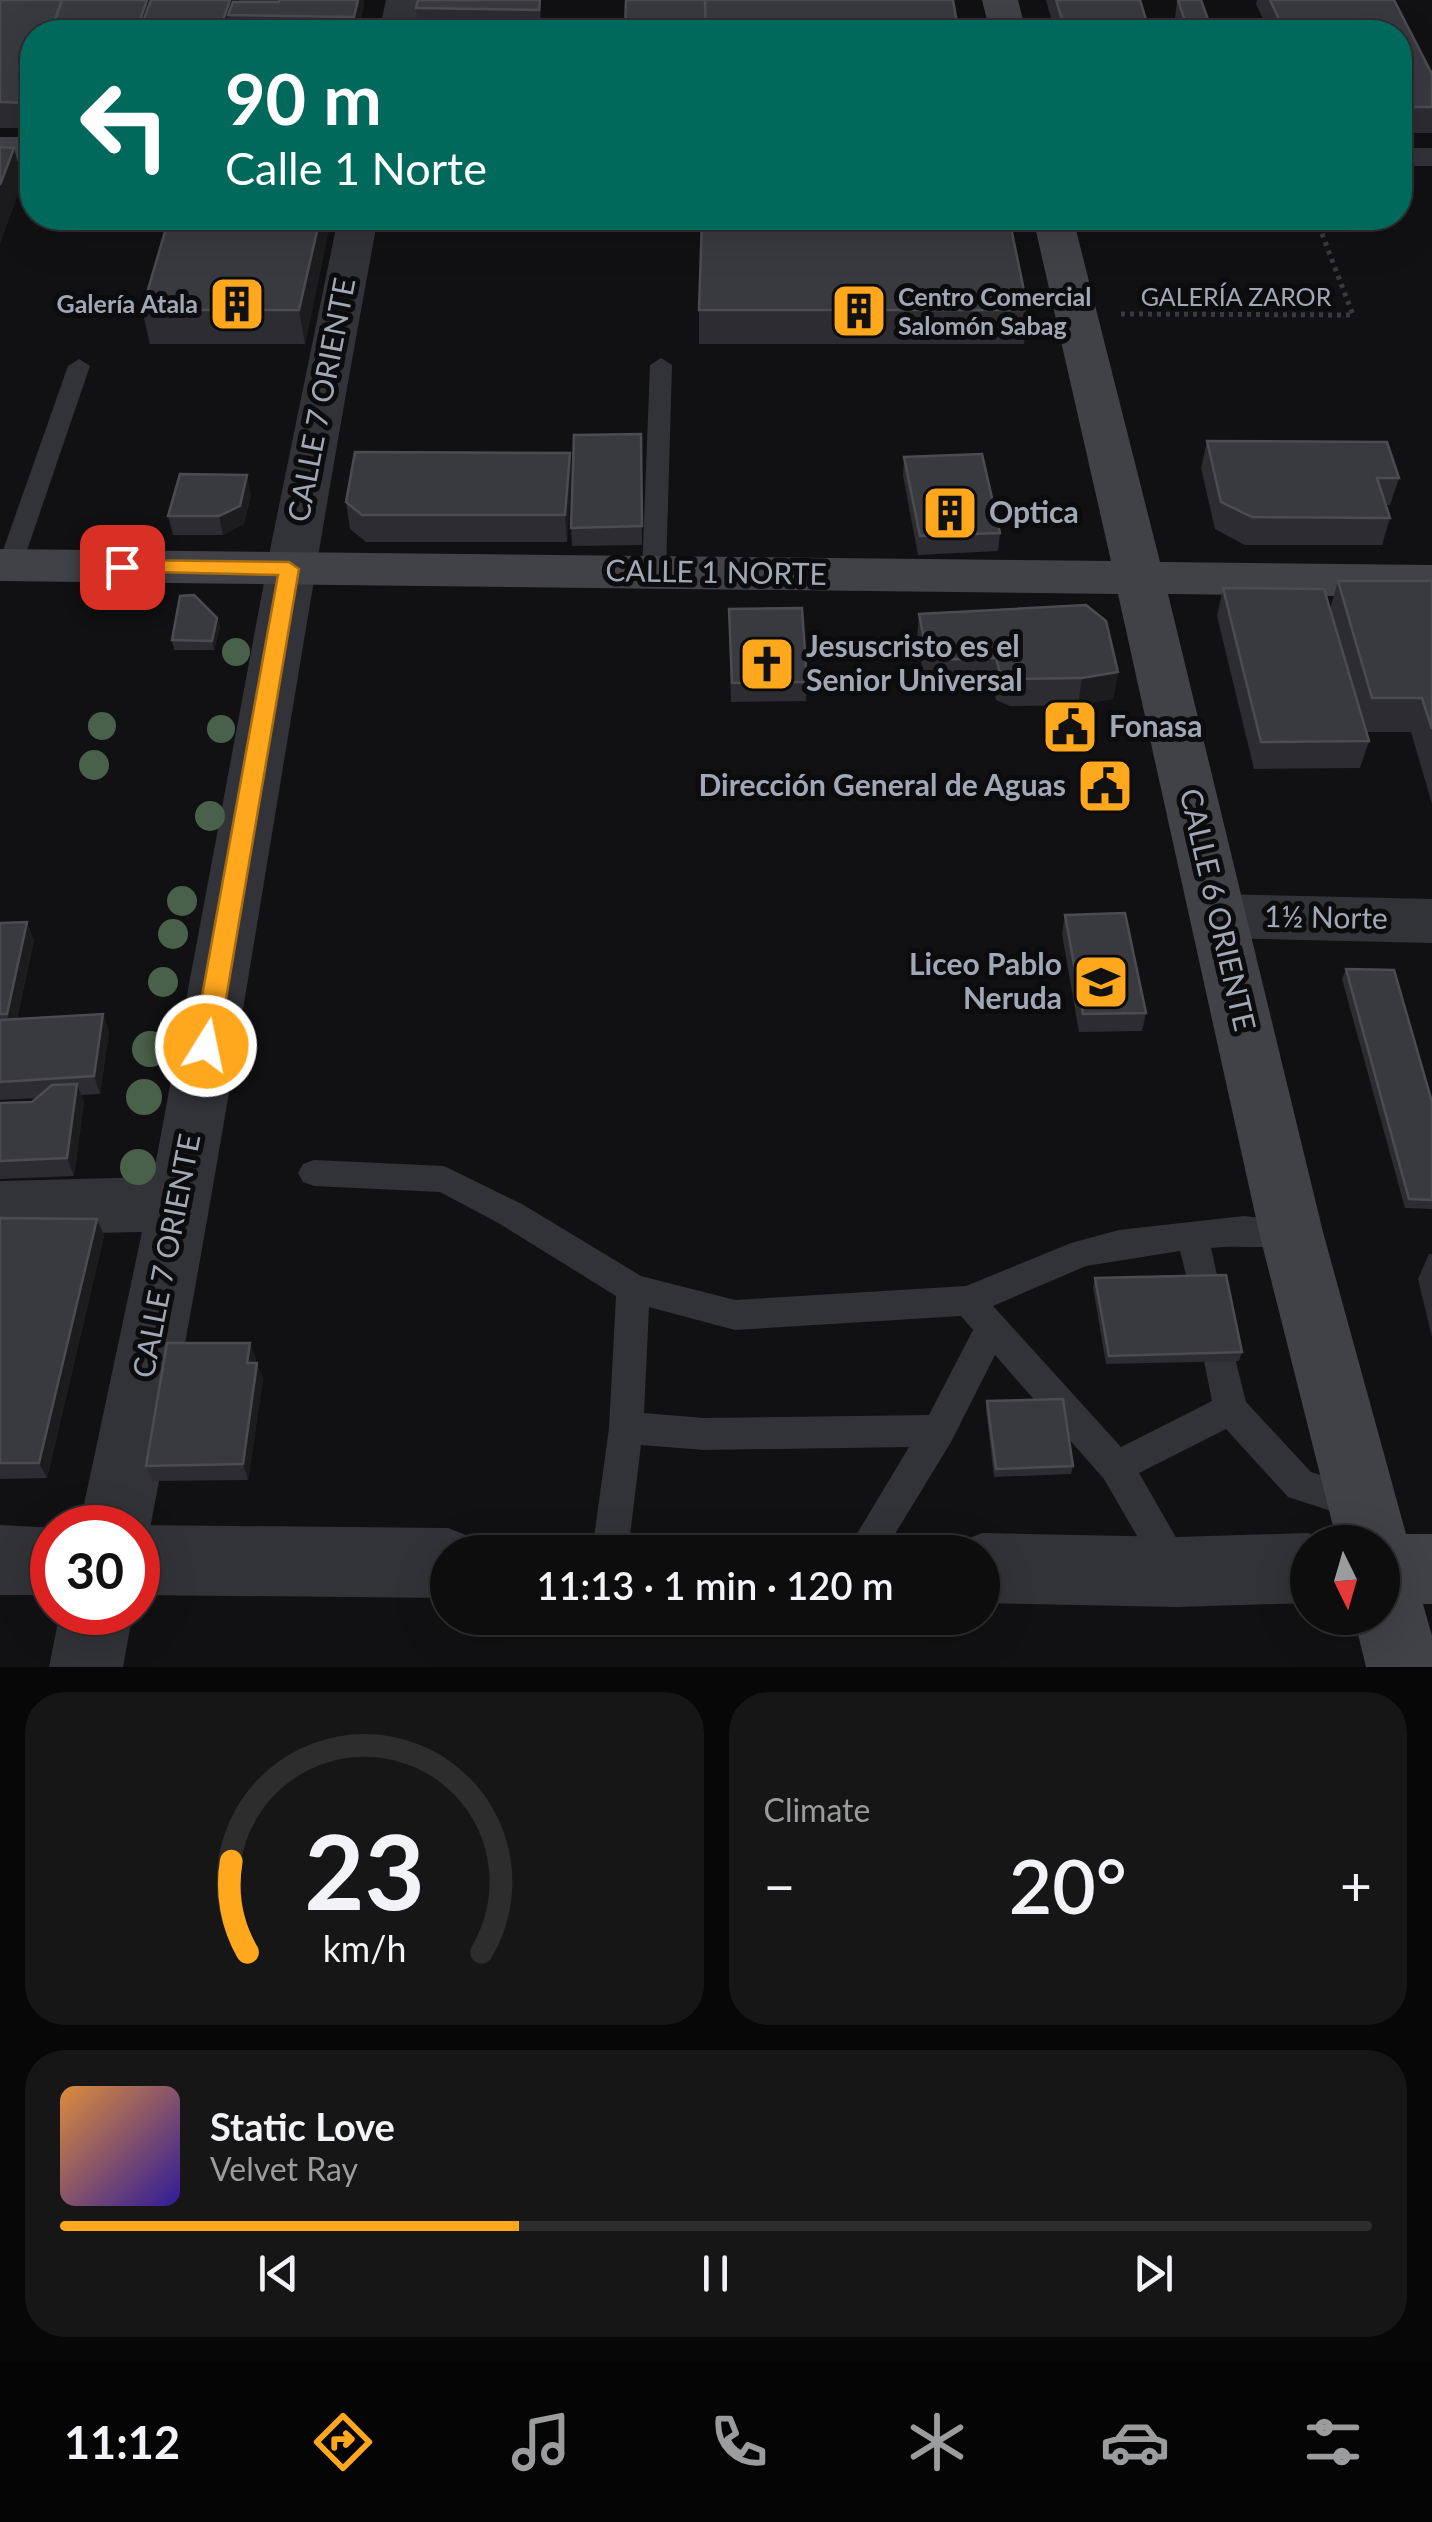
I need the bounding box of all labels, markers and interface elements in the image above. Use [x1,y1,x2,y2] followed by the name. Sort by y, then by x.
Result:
[225,56,382,140] text: 90 m
[60,60,190,190] icon: left
[225,141,487,195] text: Calle 1 Norte
[207,274,267,334] building icon: Galería Atala
[279,275,361,525] street label: CALLE 7 ORIENTE
[829,281,889,341] building icon: Centro Comercial Salomón Sabag
[898,281,1091,340] place label: Centro Comercial Salomón Sabag
[1141,281,1332,311] street label: GALERÍA ZAROR
[57,288,198,318] place label: Galería Atala
[920,483,980,543] building icon: Optica
[989,493,1079,529] place label: Optica
[80,525,165,610] pin
[95,540,150,595] icon: arrive
[605,551,827,591] street label: CALLE 1 NORTE
[806,627,1023,697] place label: Jesuscristo es el Senior Universal
[737,634,797,694] church icon: Jesuscristo es el Senior Universal
[1040,697,1100,757] public building icon: Fonasa
[1109,707,1202,743] place label: Fonasa
[1075,756,1135,816] public building icon: Dirección General de Aguas
[698,766,1066,802] place label: Dirección General de Aguas
[1174,785,1264,1034] street label: CALLE 6 ORIENTE
[1264,897,1388,935] street label: 1½ Norte
[909,945,1062,1015] place label: Liceo Pablo Neruda
[1071,952,1131,1012] school or university icon: Liceo Pablo Neruda
[154,994,258,1098] position arrow
[124,1131,206,1381] street label: CALLE 7 ORIENTE
[30,1505,160,1635] speed limit sign: 30
[1290,1525,1400,1635] north arrow
[1290,1525,1400,1635] map controls
[537,1562,893,1608] text: 11:13 · 1 min · 120 m
[764,1790,870,1829] text: Climate
[304,1807,425,1932] text: 23
[1009,1840,1127,1930] text: 20°
[764,1852,795,1918] text: −
[1340,1852,1372,1918] text: +
[322,1927,406,1970] text: km/h
[210,2103,395,2149] text: Static Love
[210,2149,358,2188] text: Velvet Ray
[251,2246,306,2301] icon: previous
[688,2246,743,2301] icon: pause
[1126,2246,1181,2301] icon: next
[308,2407,378,2477] icon: directions
[506,2407,576,2477] icon: music
[704,2407,774,2477] icon: phone
[902,2407,972,2477] icon: climate
[1100,2407,1170,2477] icon: car
[1298,2407,1368,2477] icon: filters
[64,2415,180,2469] text: 11:12

